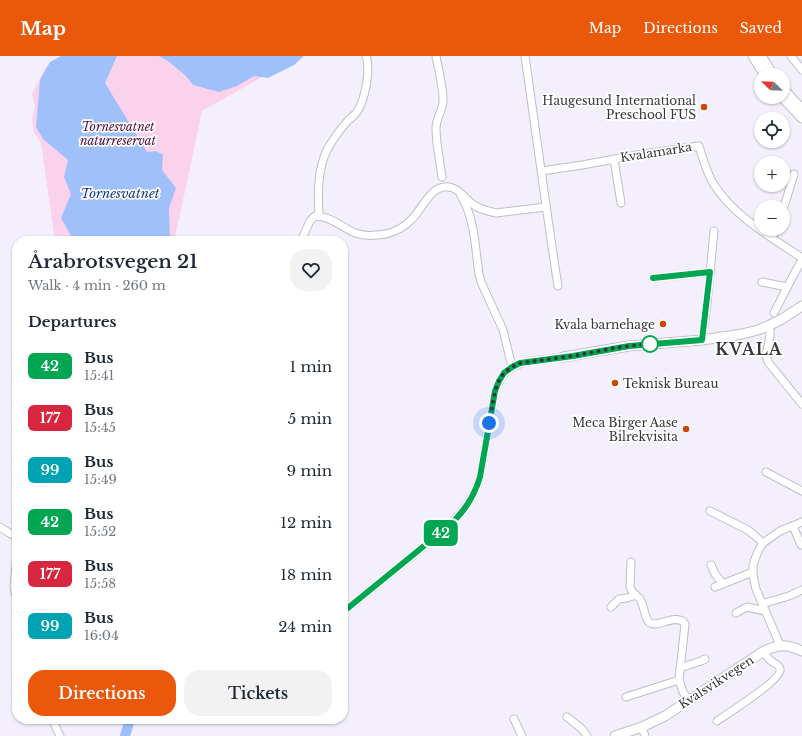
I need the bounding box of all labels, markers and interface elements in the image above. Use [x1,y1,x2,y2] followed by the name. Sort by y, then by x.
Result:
[20,17,66,40] text: Map
[589,19,621,37] text: Map
[643,19,718,37] text: Directions
[740,19,782,37] text: Saved
[754,68,790,104] north arrow
[754,68,790,236] map controls
[542,93,696,122] place label: Haugesund International Preschool FUS
[699,102,709,112] marker: Haugesund International Preschool FUS
[754,112,790,148] button: locate
[80,119,157,148] park label: Tornesvatnet naturreservat
[619,139,693,165] street label: Kvalamarka
[754,156,790,192] button: +
[80,185,160,202] water label: Tornesvatnet
[754,200,790,236] button: −
[290,249,332,291] button: heart
[28,250,198,273] text: Årabrotsvegen 21
[28,277,166,294] text: Walk · 4 min · 260 m
[28,312,117,331] text: Departures
[555,317,655,332] place label: Kvala barnehage
[658,319,668,329] marker: Kvala barnehage
[641,335,659,353] unlabelled marker
[715,339,783,359] district label: KVALA
[84,348,114,367] text: Bus
[41,357,59,375] text: 42
[289,357,332,376] text: 1 min
[84,367,114,384] text: 15:41
[623,376,718,391] place label: Teknisk Bureau
[610,378,620,388] marker: Teknisk Bureau
[84,400,114,419] text: Bus
[40,409,60,427] text: 177
[288,409,332,428] text: 5 min
[479,413,499,433] your location
[572,415,678,444] place label: Meca Birger Aase Bilrekvisita
[84,419,116,436] text: 15:45
[681,424,691,434] marker: Meca Birger Aase Bilrekvisita
[84,452,114,471] text: Bus
[41,461,59,479] text: 99
[287,461,332,480] text: 9 min
[84,471,117,488] text: 15:49
[84,504,114,523] text: Bus
[41,513,59,531] text: 42
[280,513,332,532] text: 12 min
[423,520,459,546] line badge: 42
[84,523,116,540] text: 15:52
[432,524,450,542] text: 42
[84,556,114,575] text: Bus
[40,565,60,583] text: 177
[280,565,332,584] text: 18 min
[84,575,116,592] text: 15:58
[84,608,114,627] text: Bus
[41,617,59,635] text: 99
[278,617,332,636] text: 24 min
[84,627,119,644] text: 16:04
[676,652,756,712] street label: Kvalsvikvegen
[28,670,176,716] button: Directions
[184,670,332,716] button: Tickets

